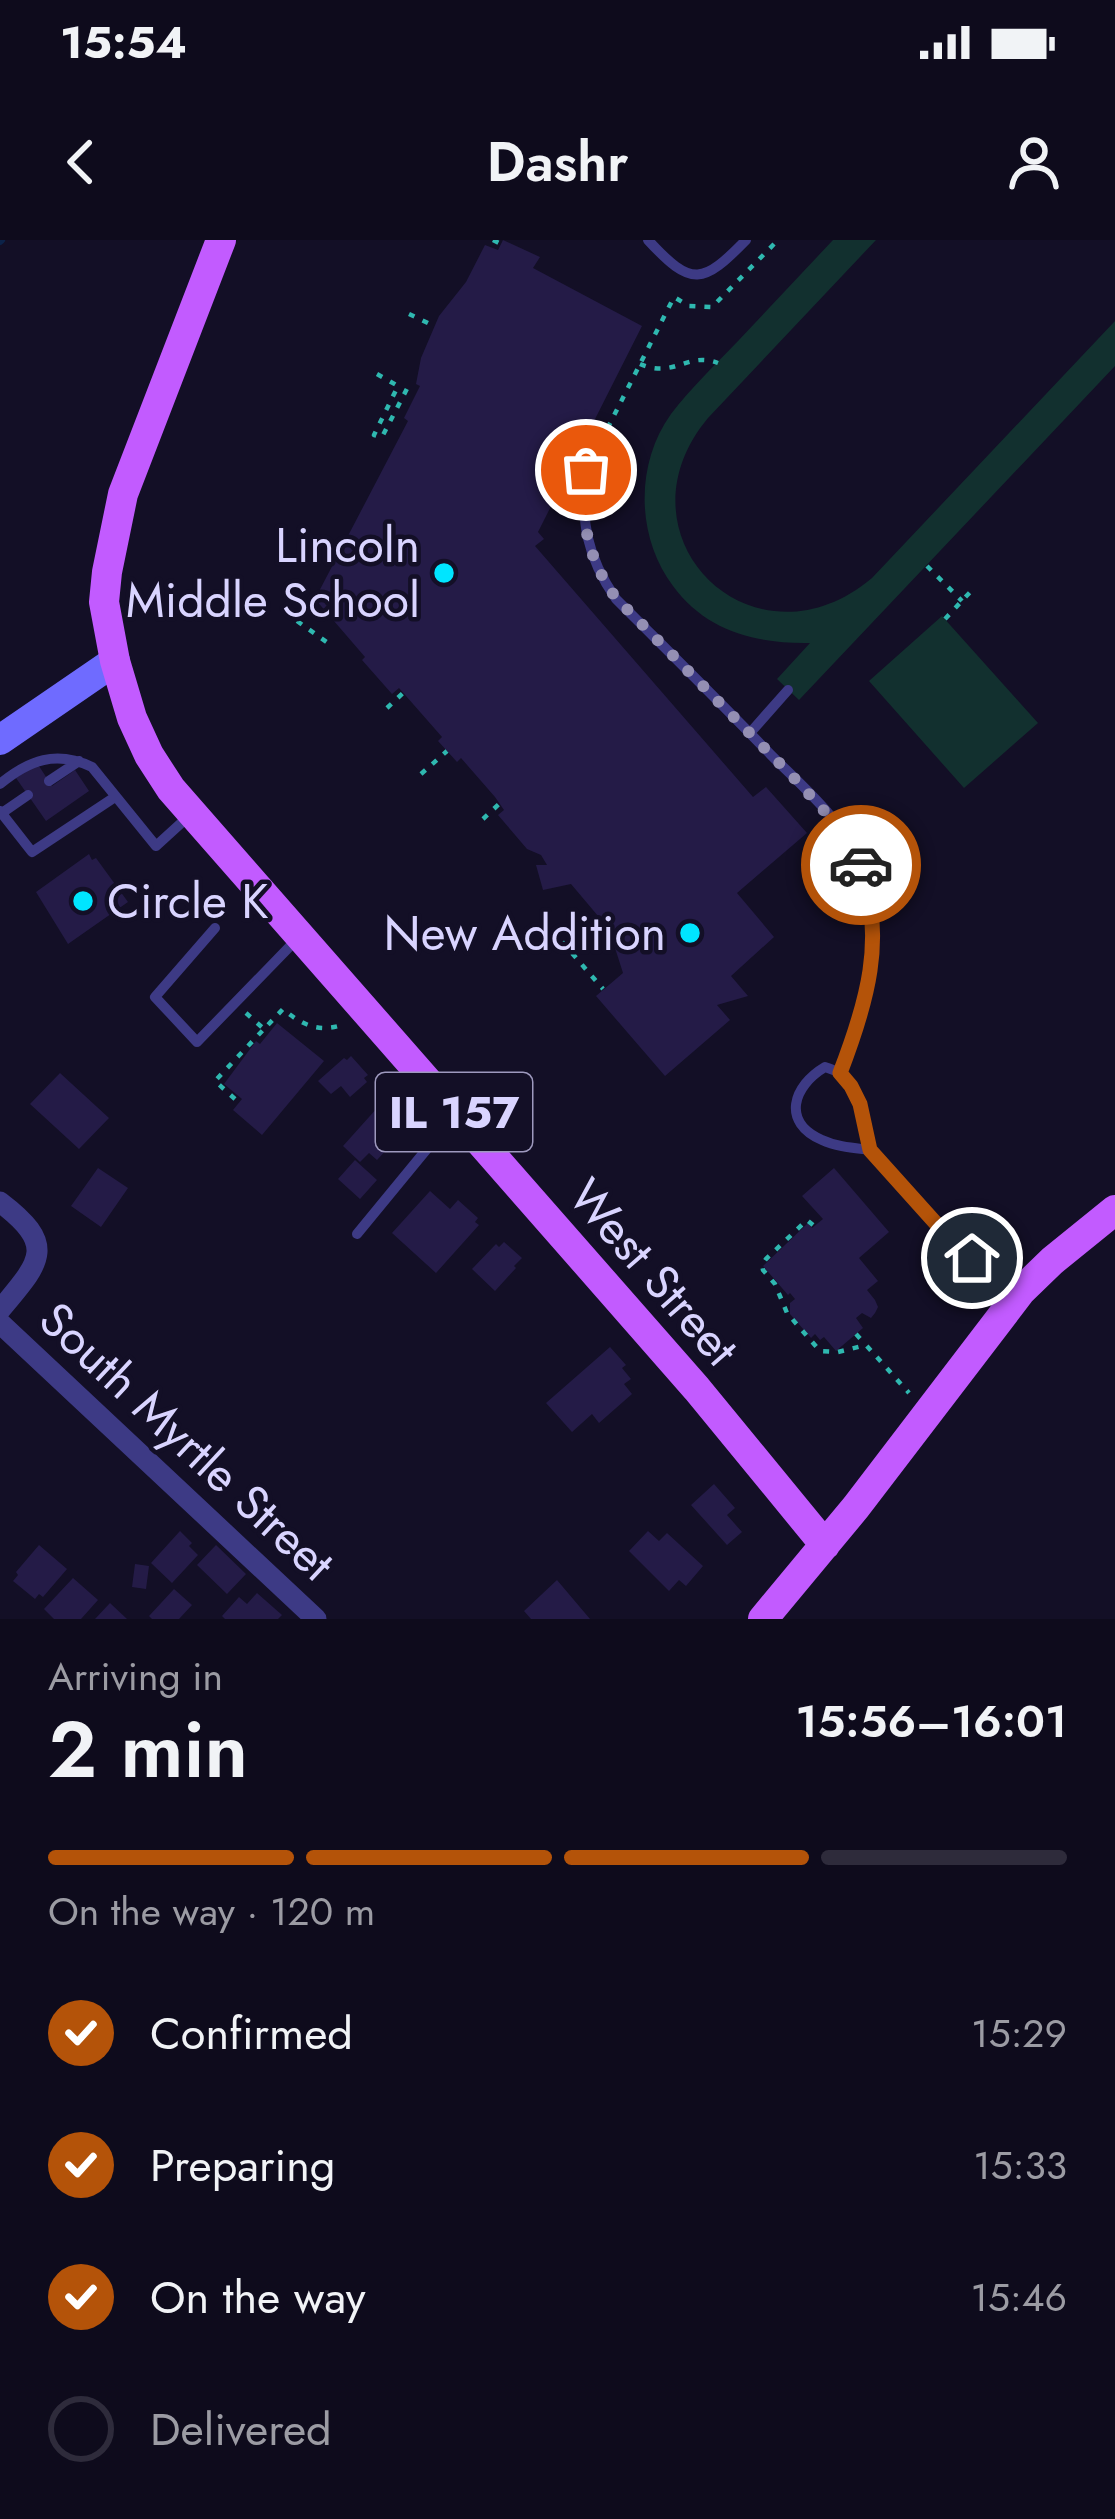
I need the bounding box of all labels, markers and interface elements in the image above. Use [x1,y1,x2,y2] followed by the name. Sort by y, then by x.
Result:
[60,10,187,75] text: 15:54
[487,123,628,201] text: Dashr
[48,129,114,195] icon: back
[1001,129,1067,195] icon: person
[535,419,637,521] pin
[553,437,619,503] icon: bag
[126,511,420,635] place label: Lincoln Middle School
[431,560,457,586] marker: Lincoln Middle School
[801,805,921,925] courier
[828,832,894,898] icon: car
[107,867,268,936] place label: Circle K
[70,888,96,914] marker: Circle K
[383,899,666,968] place label: New Addition
[677,920,703,946] marker: New Addition
[376,1073,532,1151] road number: IL 157
[553,1164,755,1381] street label: West Street
[921,1207,1023,1309] pin
[939,1225,1005,1291] icon: home
[24,1286,350,1597] street label: South Myrtle Street
[48,1648,223,1705] text: Arriving in
[795,1689,1067,1754] text: 15:56–16:01
[48,1694,248,1806] text: 2 min
[48,1883,375,1940] text: On the way · 120 m
[48,2000,114,2066] icon: check
[150,2001,353,2066] text: Confirmed
[971,2005,1067,2062] text: 15:29
[48,2132,114,2198] icon: check
[150,2133,335,2198] text: Preparing
[973,2137,1067,2194] text: 15:33
[48,2264,114,2330] icon: check
[150,2265,366,2330] text: On the way
[971,2269,1067,2326] text: 15:46
[150,2397,332,2462] text: Delivered

